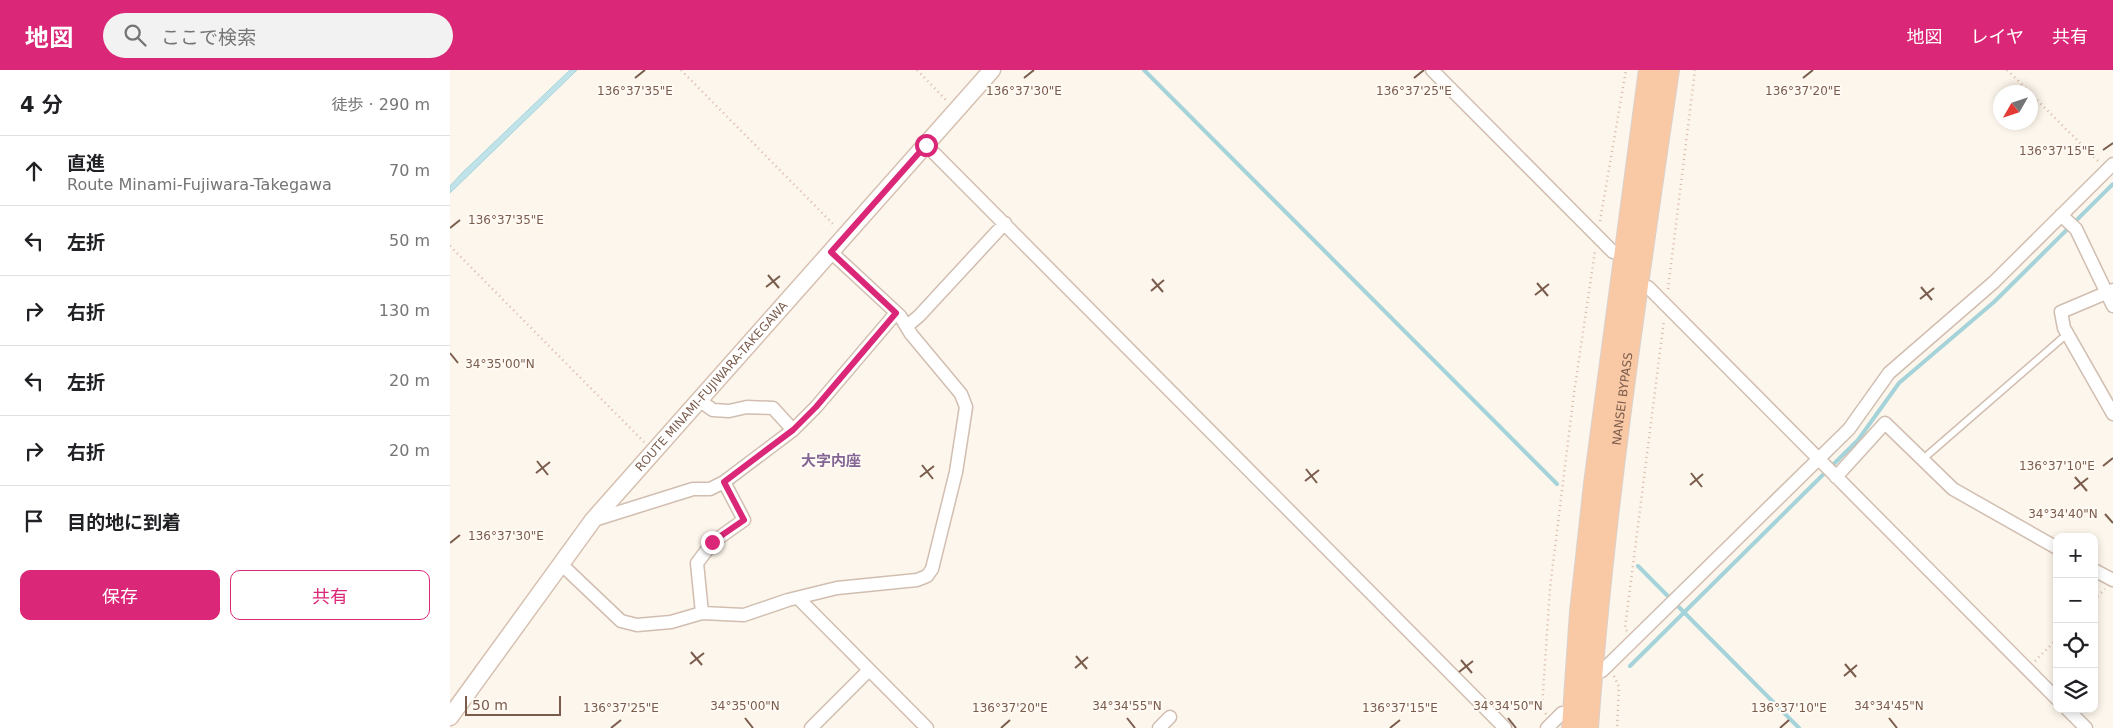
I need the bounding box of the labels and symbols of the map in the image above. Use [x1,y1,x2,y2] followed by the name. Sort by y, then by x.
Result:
[597,84,673,98] text: 136°37'35"E
[986,84,1062,98] text: 136°37'30"E
[1376,84,1452,98] text: 136°37'25"E
[1765,84,1841,98] text: 136°37'20"E
[1993,85,2038,130] north arrow
[915,134,938,157] route start
[2019,144,2095,158] text: 136°37'15"E
[468,213,544,227] text: 136°37'35"E
[632,298,791,474] street label: ROUTE MINAMI-FUJIWARA-TAKEGAWA
[1610,351,1636,446] street label: NANSEI BYPASS
[465,357,535,371] text: 34°35'00"N
[801,452,861,470] district label: 大字内座
[2019,459,2095,473] text: 136°37'10"E
[2028,507,2098,521] text: 34°34'40"N
[468,529,544,543] text: 136°37'30"E
[701,531,724,554] route end
[465,693,561,716] scale bar
[710,699,780,713] text: 34°35'00"N
[1092,699,1162,713] text: 34°34'55"N
[1473,699,1543,713] text: 34°34'50"N
[1854,699,1924,713] text: 34°34'45"N
[583,701,659,715] text: 136°37'25"E
[972,701,1048,715] text: 136°37'20"E
[1362,701,1438,715] text: 136°37'15"E
[1751,701,1827,715] text: 136°37'10"E

